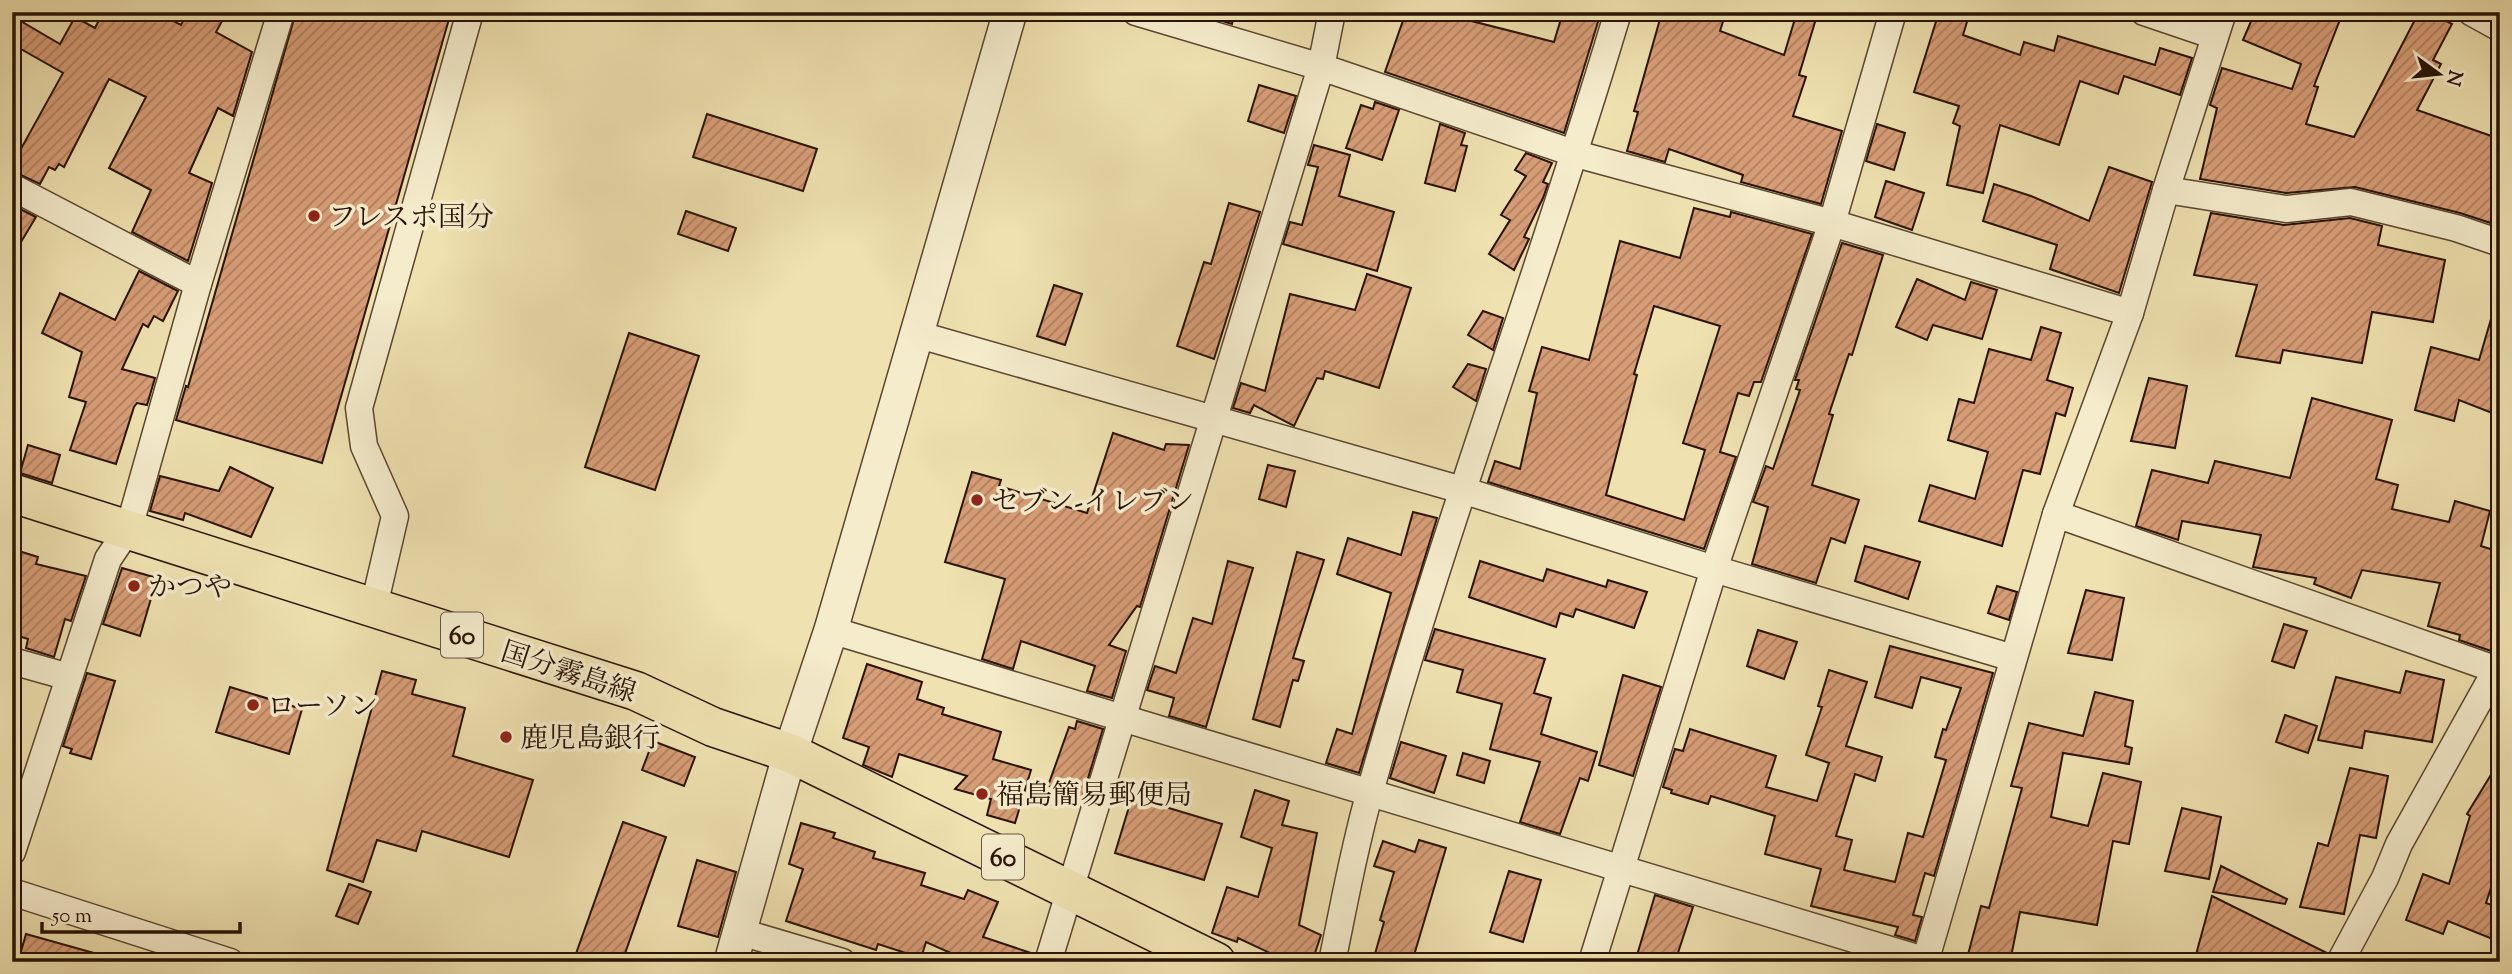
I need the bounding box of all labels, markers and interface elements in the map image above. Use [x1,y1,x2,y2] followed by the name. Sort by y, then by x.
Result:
[2404,38,2474,108] north arrow
[2438,67,2468,89] text: N
[328,199,494,239] place label: フレスポ国分
[306,208,322,224] marker: フレスポ国分
[991,483,1194,523] place label: セブン-イレブン
[969,492,985,508] marker: セブン-イレブン
[148,569,232,609] place label: かつや
[126,578,142,594] marker: かつや
[441,612,483,657] road number: 60
[495,633,641,715] street label: 国分霧島線
[267,688,378,728] place label: ローソン
[245,697,261,713] marker: ローソン
[520,720,660,760] place label: 鹿児島銀行
[498,729,514,745] marker: 鹿児島銀行
[996,777,1192,817] place label: 福島簡易郵便局
[974,786,990,802] marker: 福島簡易郵便局
[982,834,1024,880] road number: 60
[42,890,240,934] scale bar
[51,902,92,932] text: 50 m

